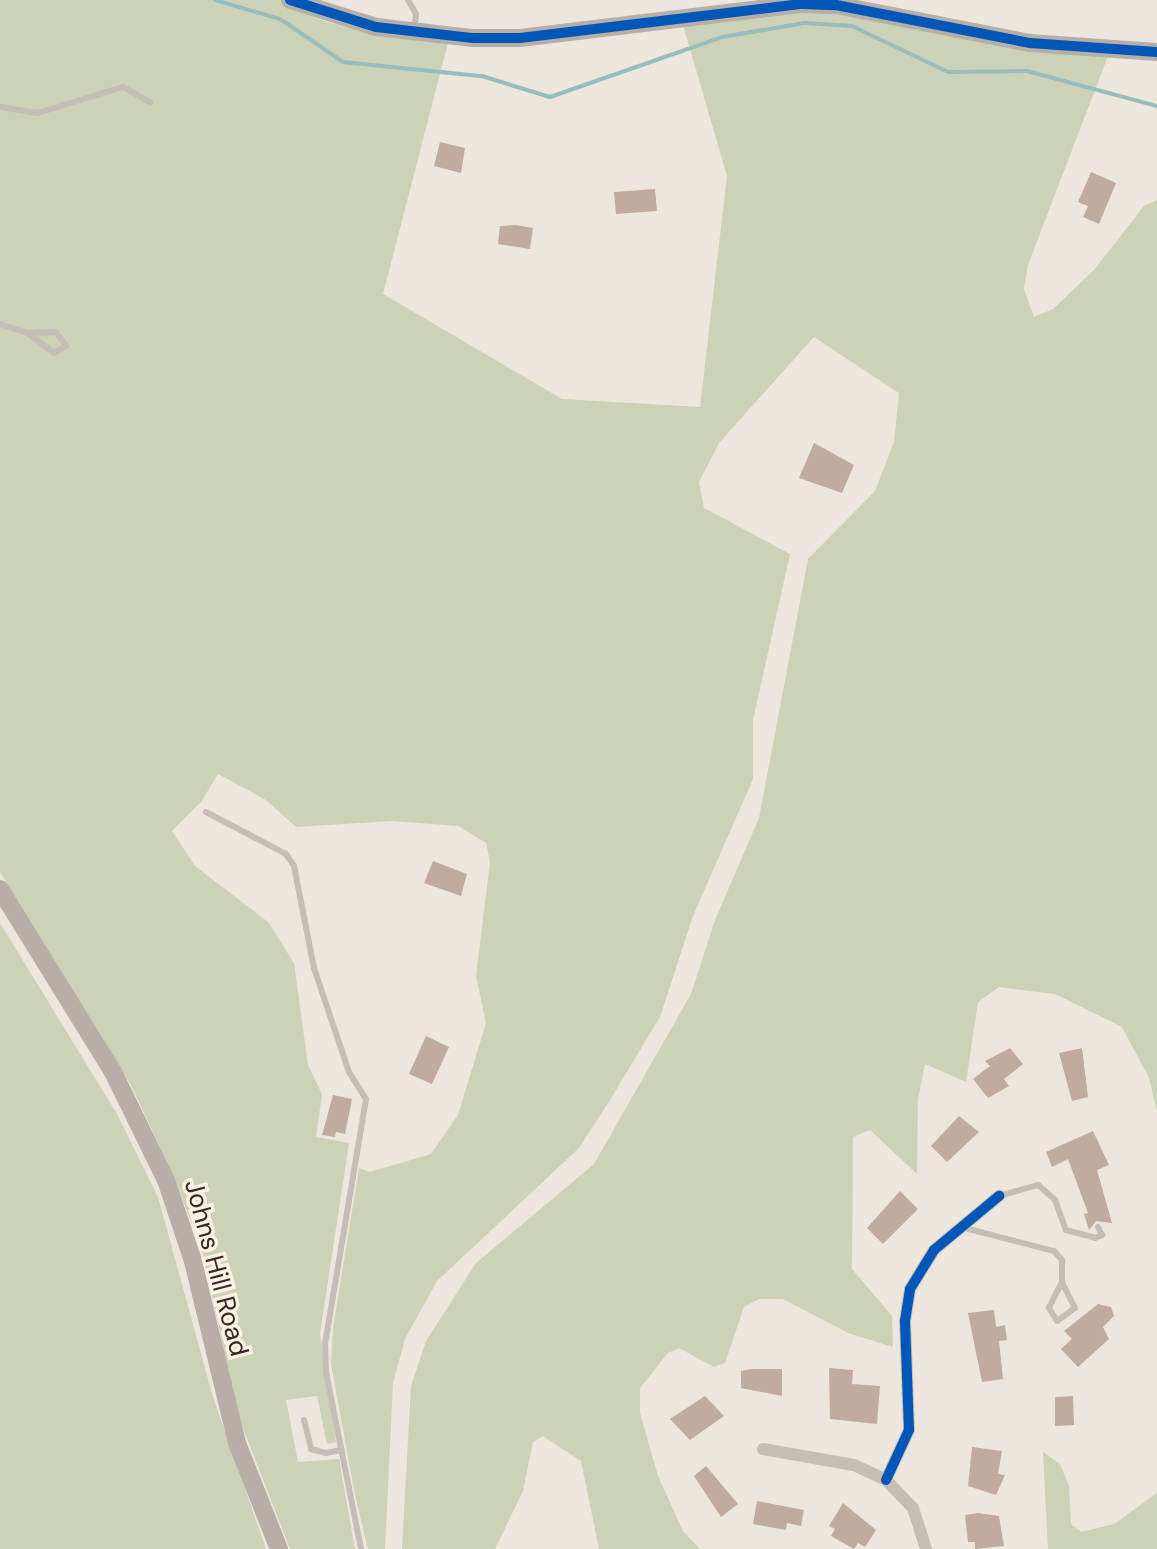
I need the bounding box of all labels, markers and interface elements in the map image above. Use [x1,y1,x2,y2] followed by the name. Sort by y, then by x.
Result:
[177,1176,255,1360] street label: Johns Hill Road

